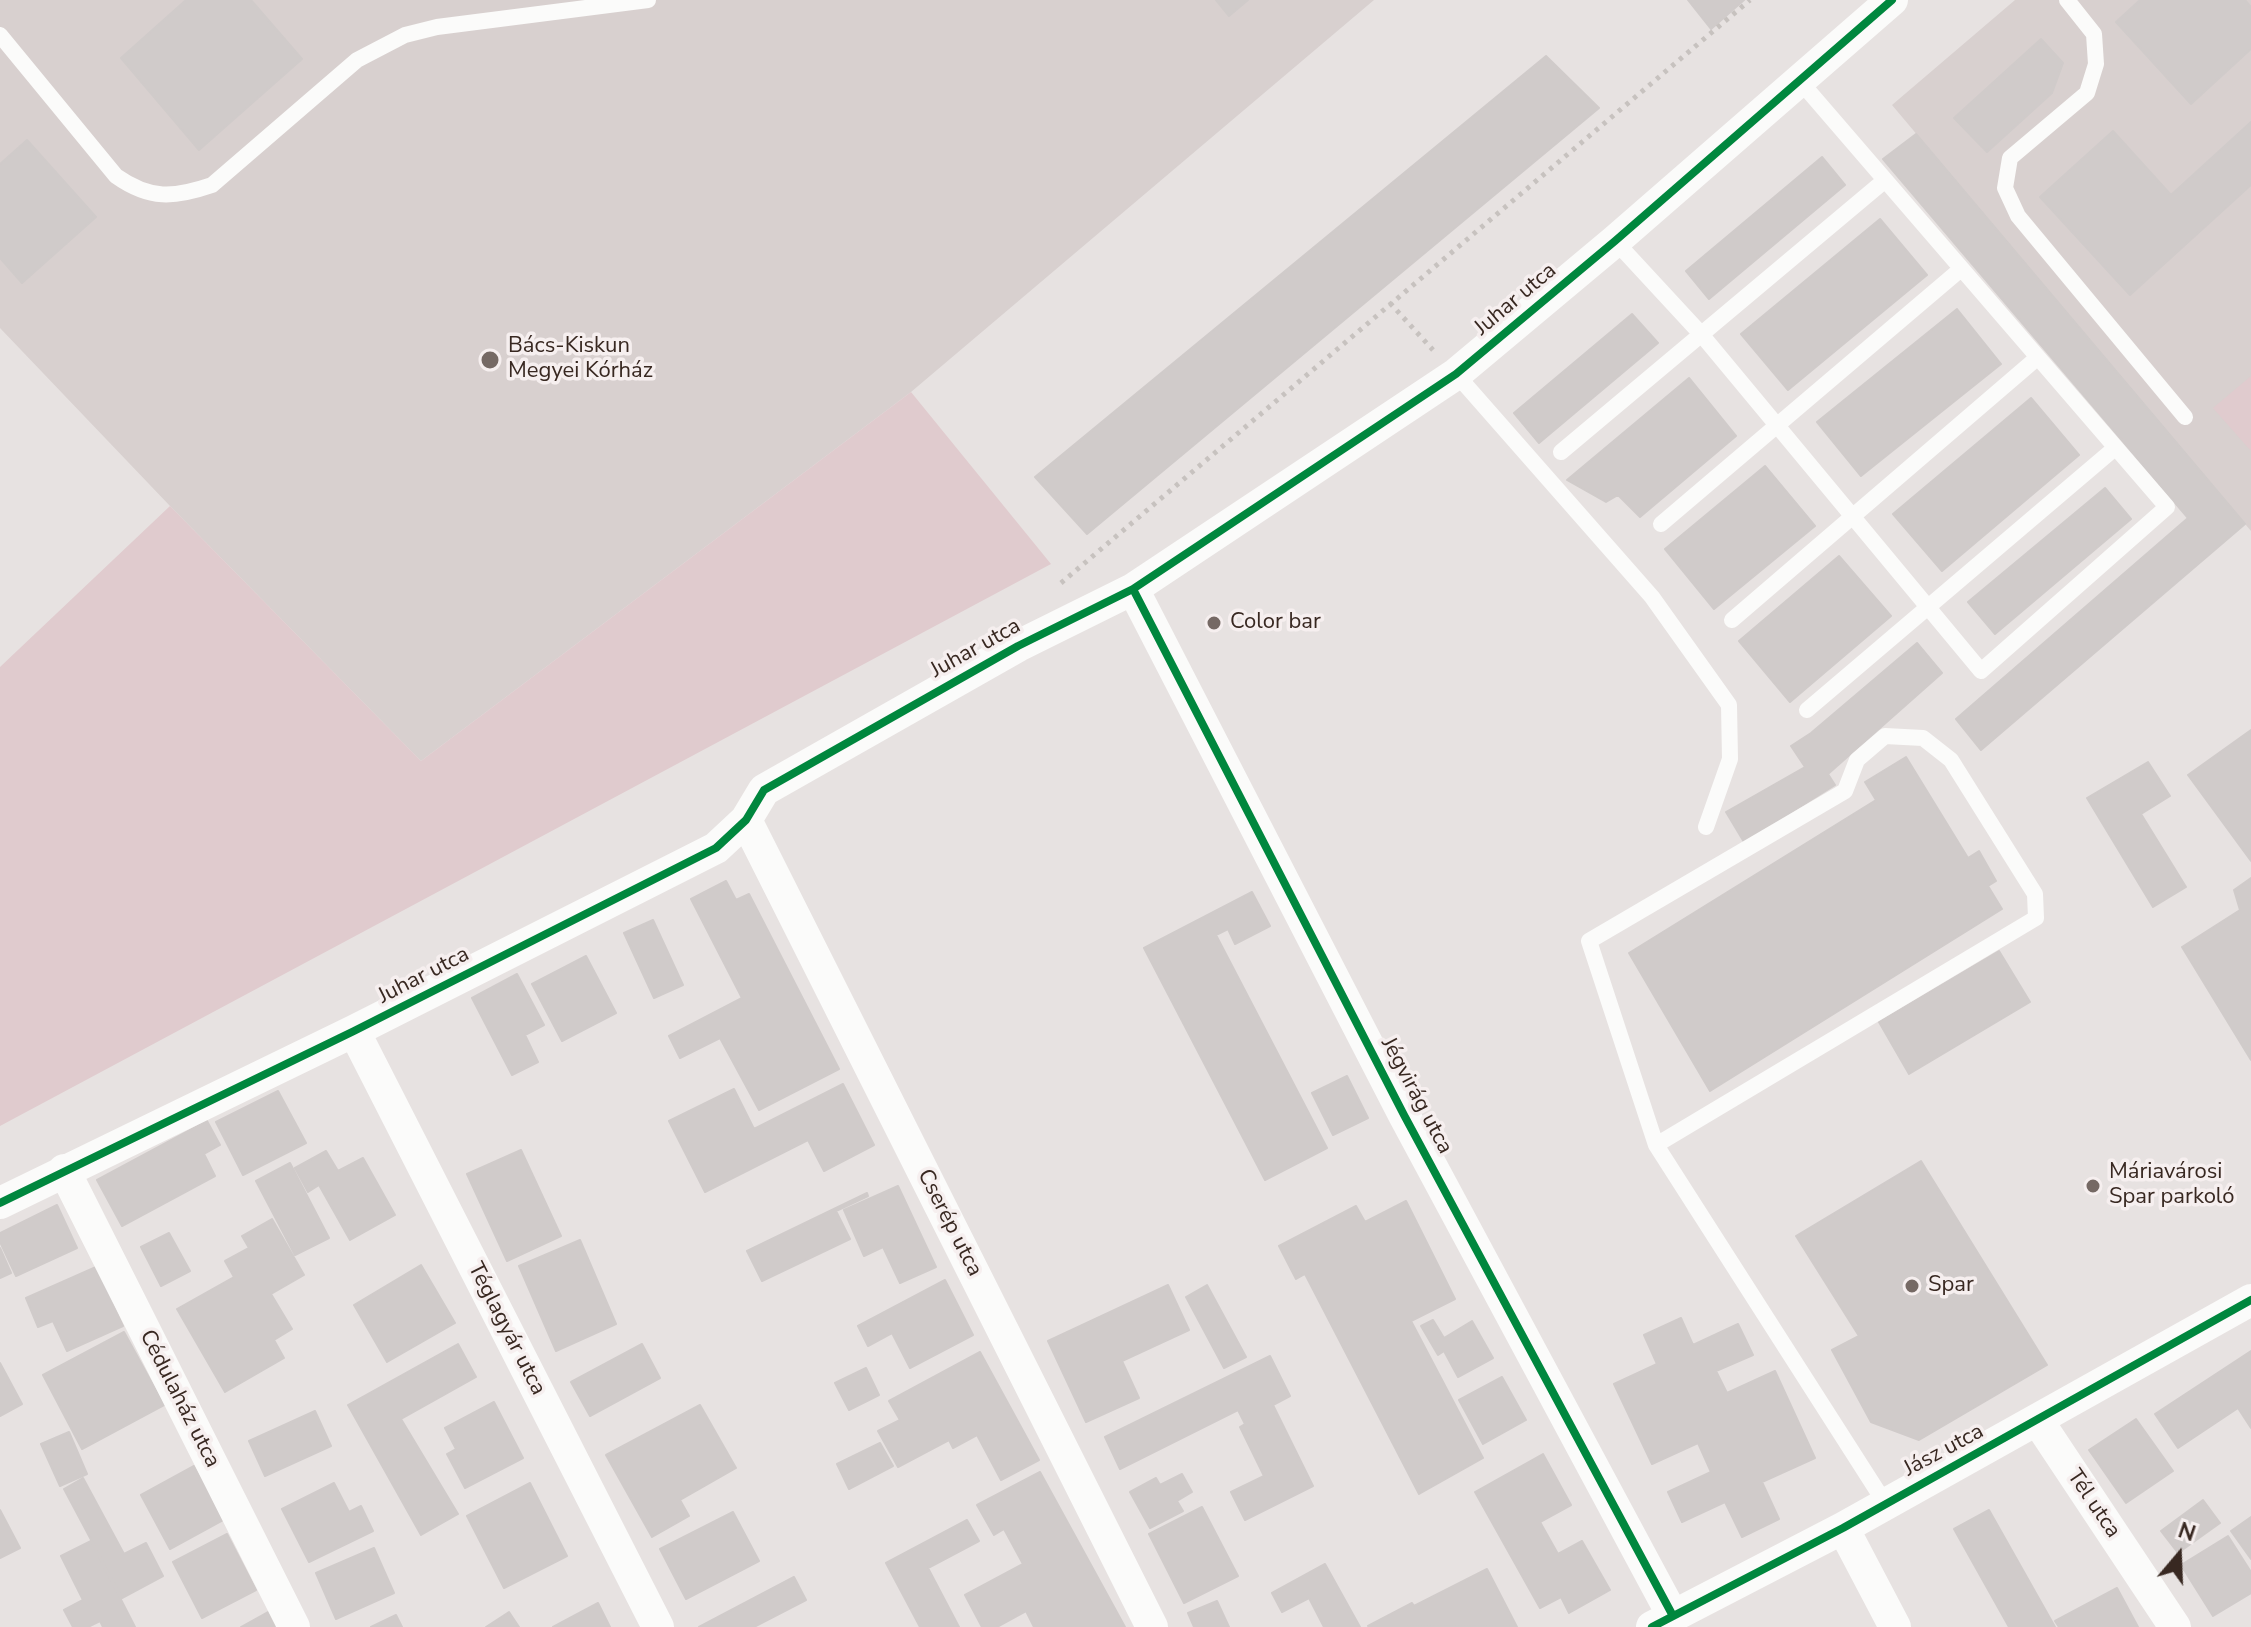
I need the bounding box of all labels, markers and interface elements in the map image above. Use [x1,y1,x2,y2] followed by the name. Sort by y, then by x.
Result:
[1470,258,1562,342] street label: Juhar utca
[508,334,653,386] place label: Bács-Kiskun Megyei Kórház
[479,349,501,371] marker: Bács-Kiskun Megyei Kórház
[1230,610,1321,636] place label: Color bar
[926,613,1026,685] street label: Juhar utca
[1205,614,1223,632] marker: Color bar
[374,942,474,1010] street label: Juhar utca
[1374,1033,1458,1159] street label: Jégvirág utca
[2109,1160,2234,1212] place label: Máriavárosi Spar parkoló
[911,1165,987,1281] street label: Cserép utca
[2084,1177,2102,1195] marker: Máriavárosi Spar parkoló
[461,1258,551,1400] street label: Téglagyár utca
[1928,1273,1974,1299] place label: Spar
[1903,1277,1921,1295] marker: Spar
[133,1326,225,1472] street label: Cédulaház utca
[1899,1419,1989,1483] street label: Jász utca
[2060,1465,2126,1543] street label: Tél utca
[2139,1515,2219,1595] north arrow
[2174,1515,2199,1549] text: N

